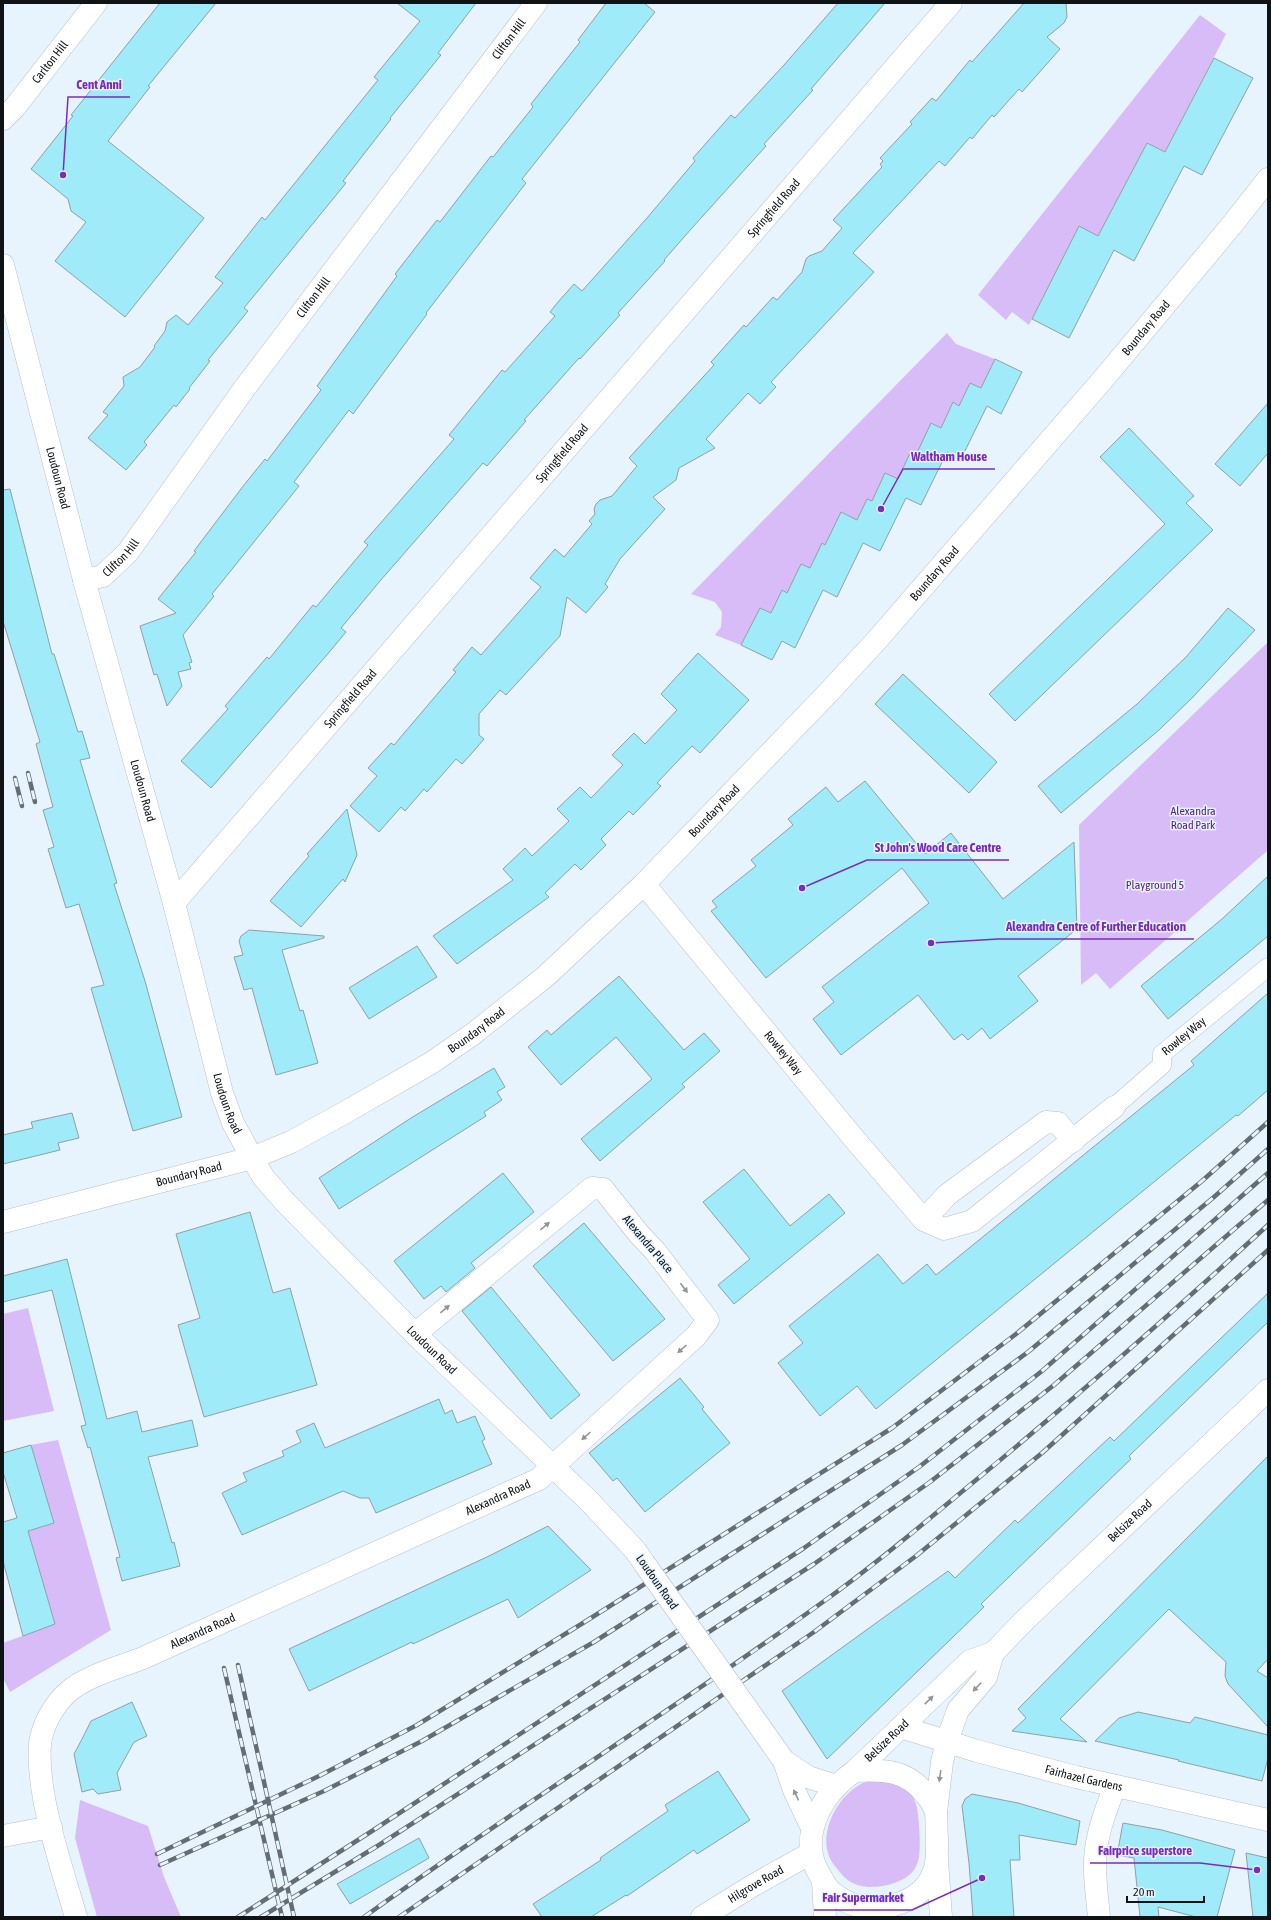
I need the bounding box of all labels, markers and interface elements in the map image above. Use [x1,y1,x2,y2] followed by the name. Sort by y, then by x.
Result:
[489,15,529,62] street label: Clifton Hill
[29,37,72,86] street label: Carlton Hill
[68,72,130,97] callout: Cent Anni
[76,77,122,92] text: Cent Anni
[745,176,803,240] street label: Springfield Road
[293,274,334,320] street label: Clifton Hill
[1119,298,1173,358] street label: Boundary Road
[533,421,591,486] street label: Springfield Road
[903,444,995,469] callout: Waltham House
[43,445,72,511] street label: Loudoun Road
[910,449,987,464] text: Waltham House
[100,535,143,580] street label: Clifton Hill
[907,544,962,604] street label: Boundary Road
[321,666,380,731] street label: Springfield Road
[127,758,158,823] street label: Loudoun Road
[686,782,743,840] street label: Boundary Road
[1170,804,1216,832] park label: Alexandra Road Park
[867,835,1009,860] callout: St John's Wood Care Centre
[875,840,1001,855] text: St John's Wood Care Centre
[1126,878,1184,892] park label: Playground 5
[998,914,1194,939] callout: Alexandra Centre of Further Education
[1005,919,1186,934] text: Alexandra Centre of Further Education
[445,1004,508,1056] street label: Boundary Road
[1159,1014,1209,1058] street label: Rowley Way
[761,1028,806,1078] street label: Rowley Way
[210,1072,245,1136] street label: Loudoun Road
[155,1159,223,1189] street label: Boundary Road
[620,1212,676,1276] street label: Alexandra Place
[540,1222,550,1230] one-way arrow
[680,1283,688,1294] one-way arrow
[440,1305,450,1314] one-way arrow
[404,1323,460,1377] street label: Loudoun Road
[677,1344,687,1353] one-way arrow
[581,1432,591,1441] one-way arrow
[463,1477,533,1518] street label: Alexandra Road
[1105,1497,1155,1545] street label: Belsize Road
[633,1552,681,1612] street label: Loudoun Road
[168,1610,237,1652] street label: Alexandra Road
[972,1682,981,1692] one-way arrow
[924,1695,934,1705] one-way arrow
[862,1716,912,1765] street label: Belsize Road
[1044,1762,1124,1794] street label: Fairhazel Gardens
[937,1770,943,1782] one-way arrow
[793,1790,799,1801] one-way arrow
[1090,1838,1200,1863] callout: Fairprice superstore
[1098,1843,1192,1858] text: Fairprice superstore
[726,1863,786,1906] street label: Hilgrove Road
[1127,1878,1204,1904] scale bar
[814,1885,912,1910] callout: Fair Supermarket
[1133,1885,1155,1899] text: 20 m
[822,1890,904,1905] text: Fair Supermarket

